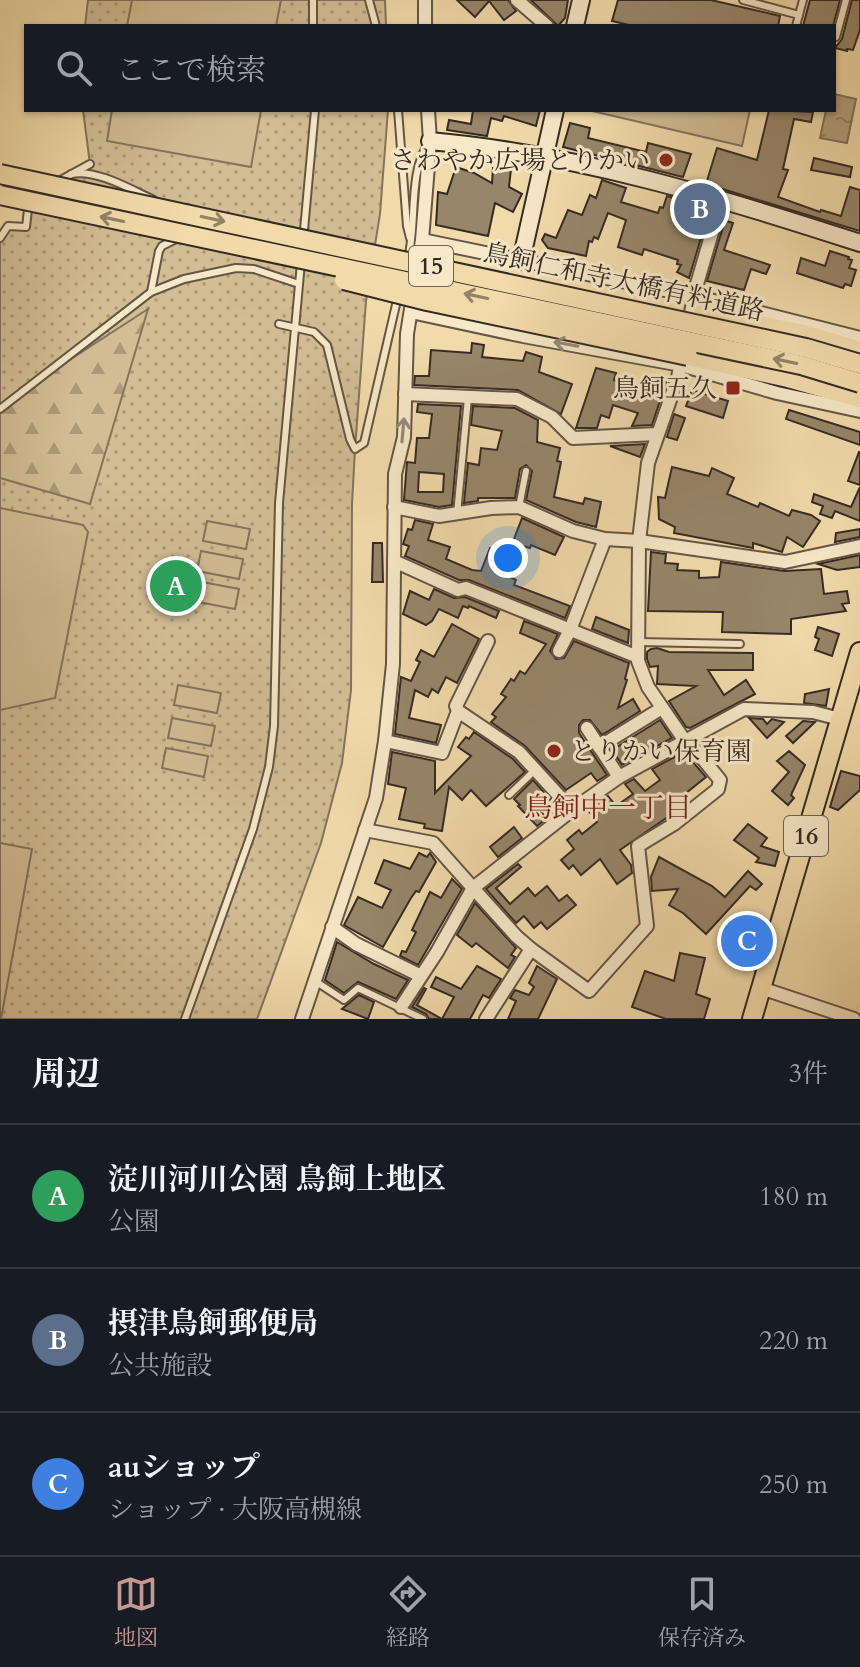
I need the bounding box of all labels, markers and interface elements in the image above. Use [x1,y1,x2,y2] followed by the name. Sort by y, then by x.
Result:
[24,24,836,112] search box
[52,46,96,90] icon: search
[116,50,266,91] text: ここで検索
[390,143,650,178] place label: さわやか広場とりかい
[657,151,675,169] marker: さわやか広場とりかい
[674,179,726,239] pin: B
[100,211,125,226] one-way arrow
[200,212,226,227] one-way arrow
[480,235,768,329] street label: 鳥飼仁和寺大橋有料道路
[409,246,453,286] road number: 15
[463,288,489,303] one-way arrow
[554,336,579,351] one-way arrow
[773,353,798,368] one-way arrow
[613,371,717,406] place label: 鳥飼五久
[724,379,742,397] marker: 鳥飼五久
[396,418,411,444] one-way arrow
[488,538,528,578] your location
[150,556,202,616] pin: A
[570,734,752,769] place label: とりかい保育園
[545,742,563,760] marker: とりかい保育園
[524,789,692,827] district label: 鳥飼中一丁目
[784,816,828,856] road number: 16
[721,911,773,971] pin: C
[32,1051,100,1097] text: 周辺
[789,1056,828,1091] text: 3件
[108,1159,446,1200] text: 淀川河川公園 鳥飼上地区
[48,1179,68,1214] text: A
[759,1179,828,1214] text: 180 m
[108,1204,160,1239] text: 公園
[108,1303,318,1344] text: 摂津鳥飼郵便局
[49,1323,67,1358] text: B
[759,1323,828,1358] text: 220 m
[108,1348,212,1383] text: 公共施設
[108,1447,260,1488] text: auショップ
[48,1467,68,1502] text: C
[759,1467,828,1502] text: 250 m
[108,1492,362,1527] text: ショップ · 大阪高槻線
[114,1572,158,1653] tab: 地図
[386,1572,430,1653] tab: 経路
[658,1572,746,1653] tab: 保存済み

